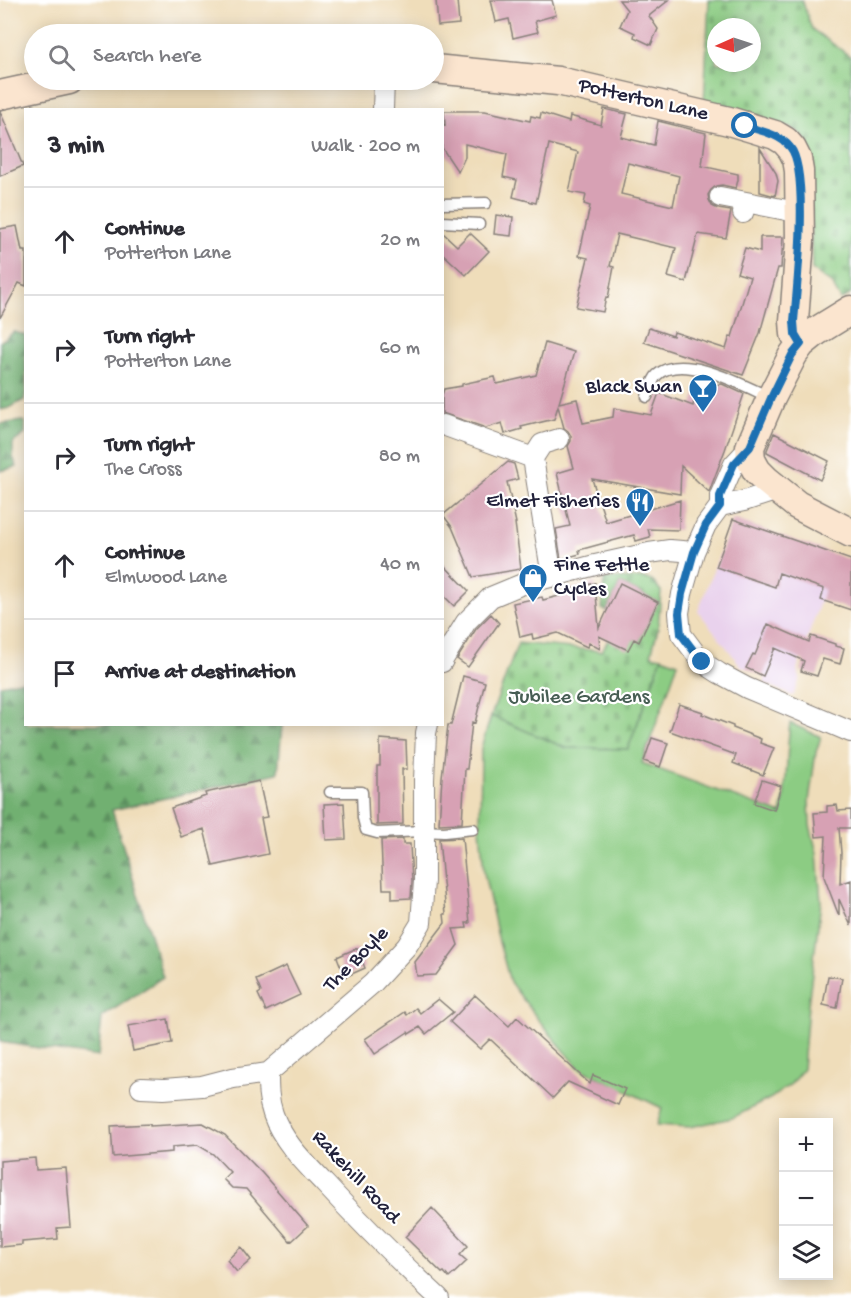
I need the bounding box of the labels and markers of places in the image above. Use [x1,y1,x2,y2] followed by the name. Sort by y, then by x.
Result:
[687,372,719,414] bar icon: Black Swan
[585,376,682,401] place label: Black Swan
[624,486,656,528] restaurant icon: Elmet Fisheries
[486,490,620,515] place label: Elmet Fisheries
[553,554,650,603] place label: Fine Fettle Cycles
[517,562,549,604] shop icon: Fine Fettle Cycles

